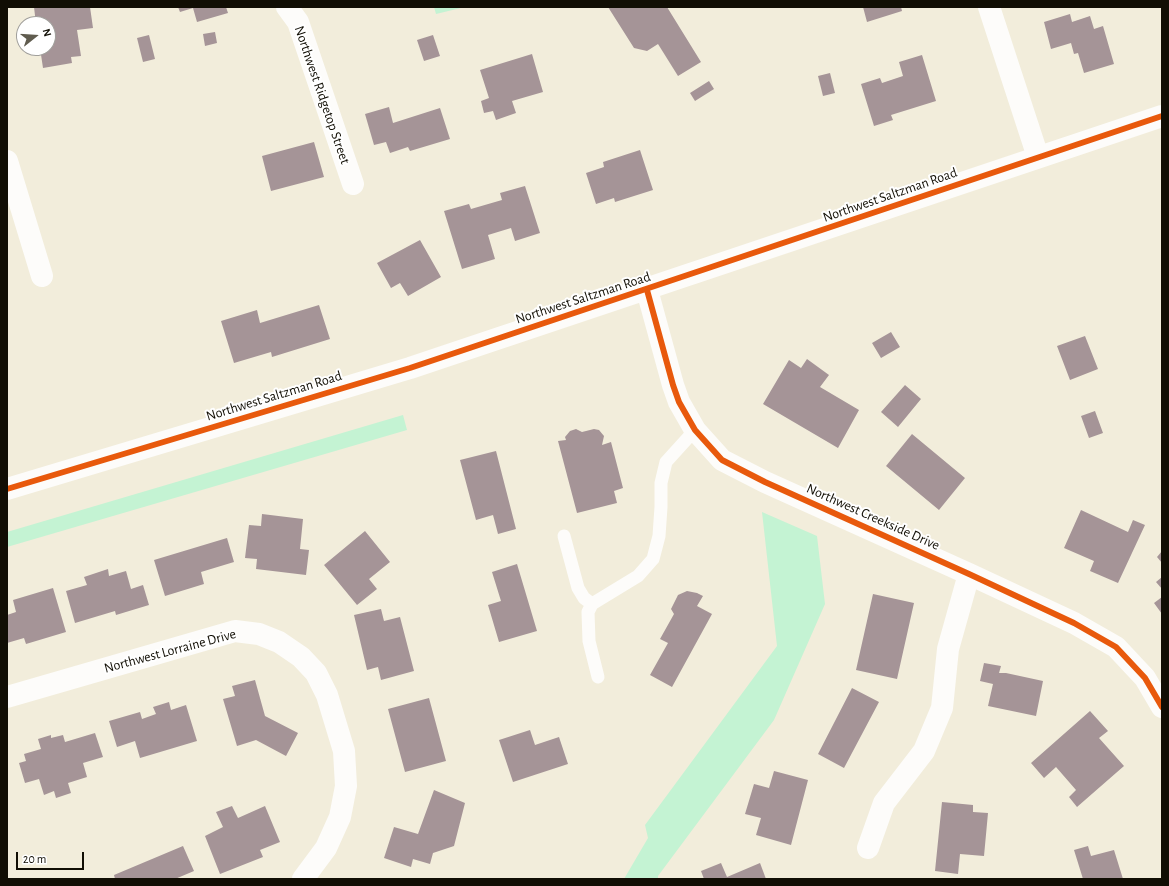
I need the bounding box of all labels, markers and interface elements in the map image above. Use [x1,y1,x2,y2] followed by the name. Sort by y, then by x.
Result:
[16,16,56,56] north arrow
[290,24,354,166] street label: Northwest Ridgetop Street
[41,27,53,38] text: N
[821,164,959,226] street label: Northwest Saltzman Road
[513,268,653,328] street label: Northwest Saltzman Road
[204,367,344,425] street label: Northwest Saltzman Road
[804,480,942,554] street label: Northwest Creekside Drive
[102,625,238,677] street label: Northwest Lorraine Drive
[18,844,86,870] scale bar
[23,853,46,865] text: 20 m

